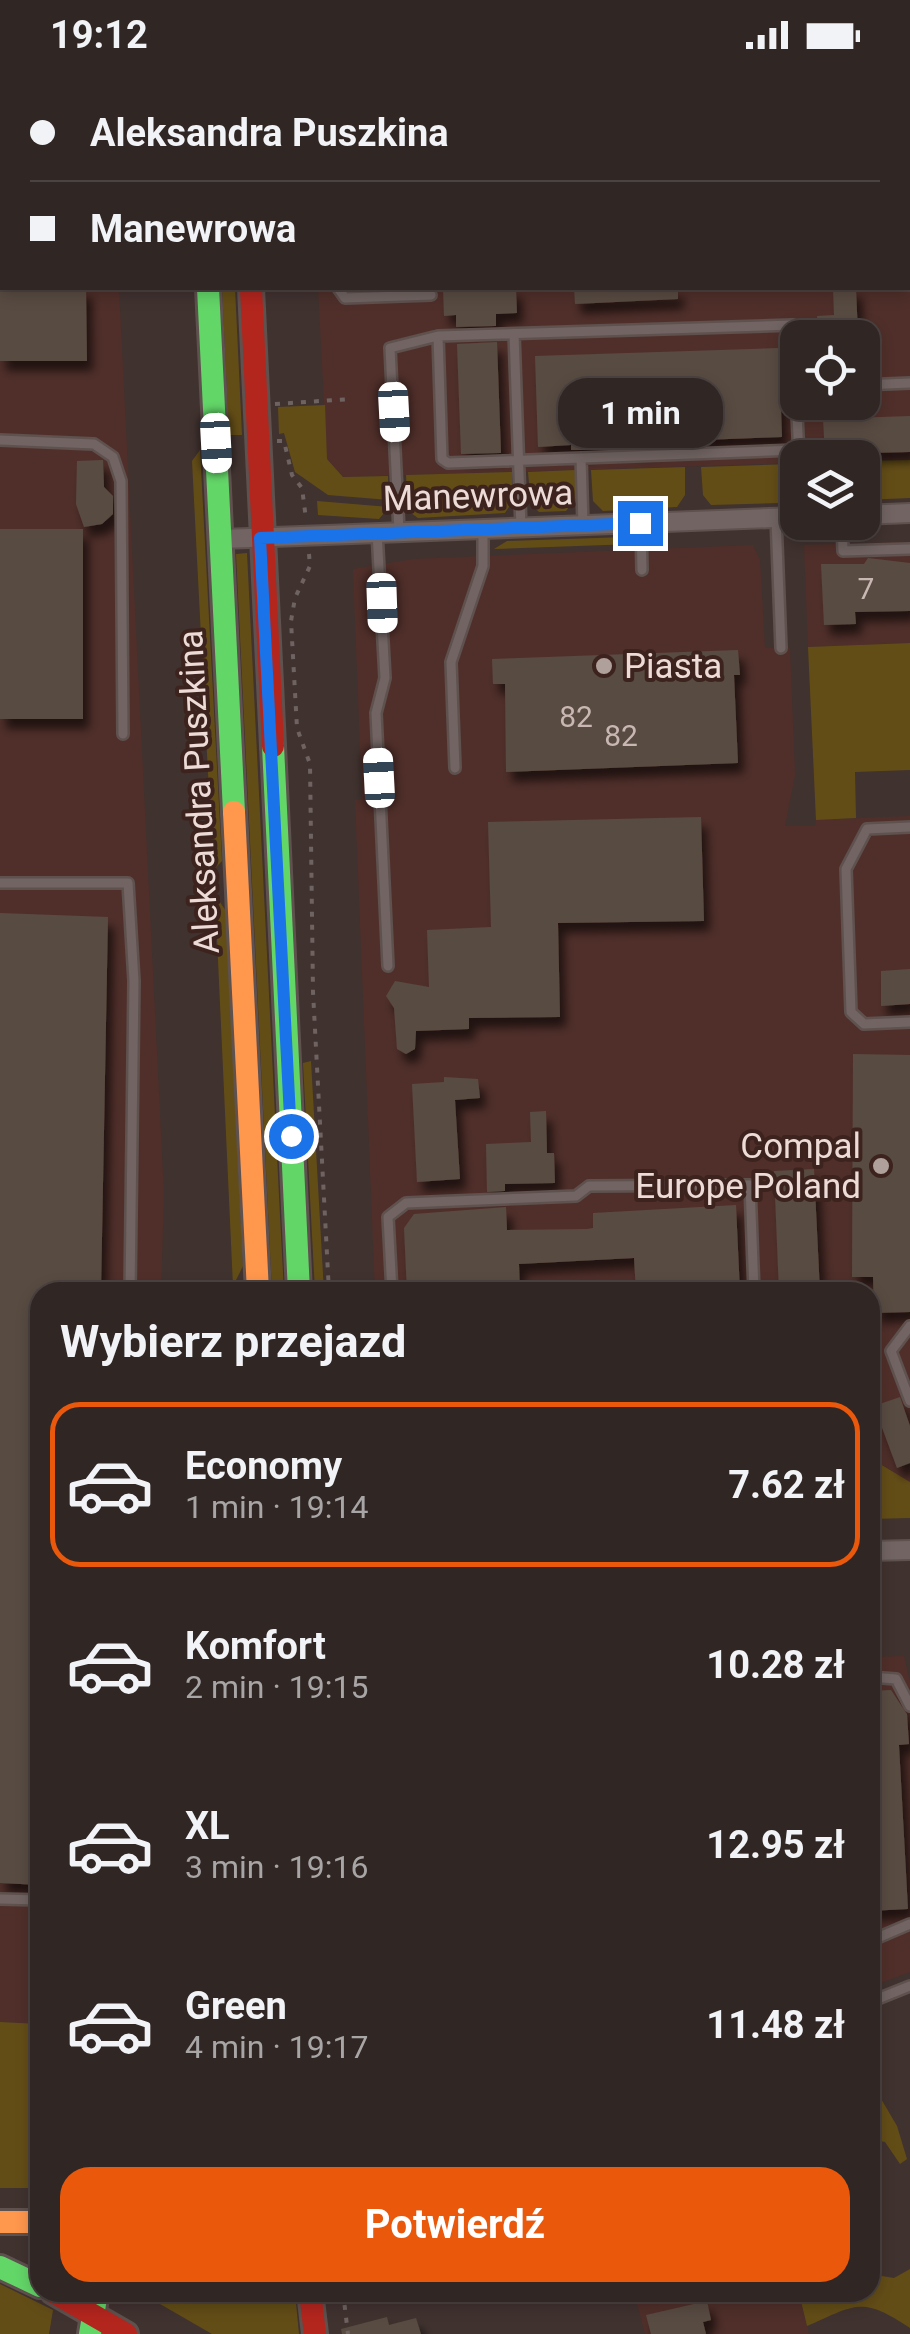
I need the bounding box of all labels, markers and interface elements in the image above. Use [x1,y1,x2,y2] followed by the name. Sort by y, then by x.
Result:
[50,13,148,57] text: 19:12
[90,111,449,155] text: Aleksandra Puszkina
[90,207,296,251] text: Manewrowa
[780,320,880,540] map controls
[780,320,880,420] button: locate
[558,378,722,448] callout: 1 min
[377,381,411,443] car
[600,394,681,432] text: 1 min
[199,412,233,474] car
[780,440,880,540] button: layers
[382,472,574,520] street label: Manewrowa
[618,501,663,546] route end
[858,571,874,606] house number: 7
[366,572,398,634] car
[170,629,228,955] street label: Aleksandra Puszkina
[624,646,722,687] place label: Piasta
[593,655,615,677] marker: Piasta
[559,699,593,734] house number: 82
[604,718,638,753] house number: 82
[362,747,396,809] car
[269,1114,314,1159] route start
[635,1126,861,1207] place label: Compal Europe Poland
[870,1155,892,1177] marker: Compal Europe Poland
[60,1315,406,1368] text: Wybierz przejazd
[65,1440,155,1530] icon: car
[185,1444,342,1488] text: Economy
[728,1463,845,1507] text: 7.62 zł
[185,1488,368,1526] text: 1 min · 19:14
[65,1620,155,1710] icon: car
[185,1624,326,1668] text: Komfort
[706,1643,845,1687] text: 10.28 zł
[185,1668,368,1706] text: 2 min · 19:15
[65,1800,155,1890] icon: car
[185,1804,230,1848] text: XL
[706,1823,845,1867] text: 12.95 zł
[185,1848,368,1886] text: 3 min · 19:16
[65,1980,155,2070] icon: car
[185,1984,287,2028] text: Green
[706,2003,845,2047] text: 11.48 zł
[185,2028,368,2066] text: 4 min · 19:17
[60,2167,850,2282] button: Potwierdź

